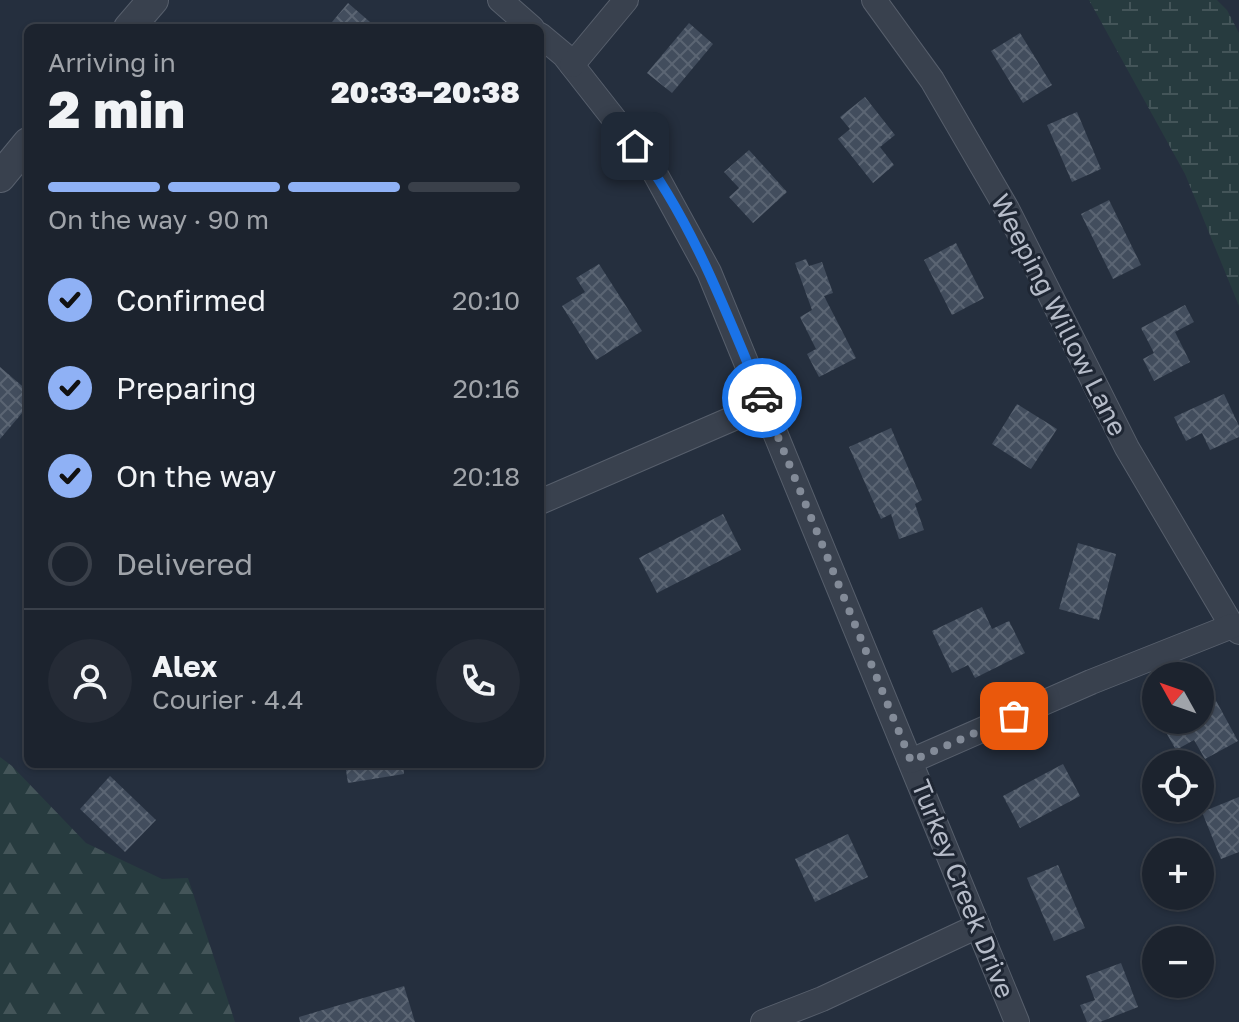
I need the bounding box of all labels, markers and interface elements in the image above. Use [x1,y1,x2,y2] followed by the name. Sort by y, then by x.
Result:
[48,47,176,78] text: Arriving in
[331,74,520,110] text: 20:33–20:38
[48,77,185,139] text: 2 min
[601,112,669,180] pin
[613,124,657,168] icon: home
[985,189,1134,441] street label: Weeping Willow Lane
[48,204,269,235] text: On the way · 90 m
[48,278,92,322] icon: check
[116,282,266,318] text: Confirmed
[452,285,520,316] text: 20:10
[722,358,802,438] courier
[48,366,92,410] icon: check
[116,370,257,406] text: Preparing
[453,373,520,404] text: 20:16
[740,376,784,420] icon: car
[48,454,92,498] icon: check
[116,458,276,494] text: On the way
[453,461,520,492] text: 20:18
[116,546,253,582] text: Delivered
[48,639,132,723] button: person
[436,639,520,723] button: phone
[152,648,217,684] text: Alex
[1142,662,1214,734] north arrow
[1142,662,1214,998] map controls
[980,682,1048,750] pin
[152,684,304,715] text: Courier · 4.4
[992,694,1036,738] icon: bag
[1142,750,1214,822] button: locate
[905,775,1021,1003] street label: Turkey Creek Drive
[1142,838,1214,910] button: +
[1142,926,1214,998] button: −

